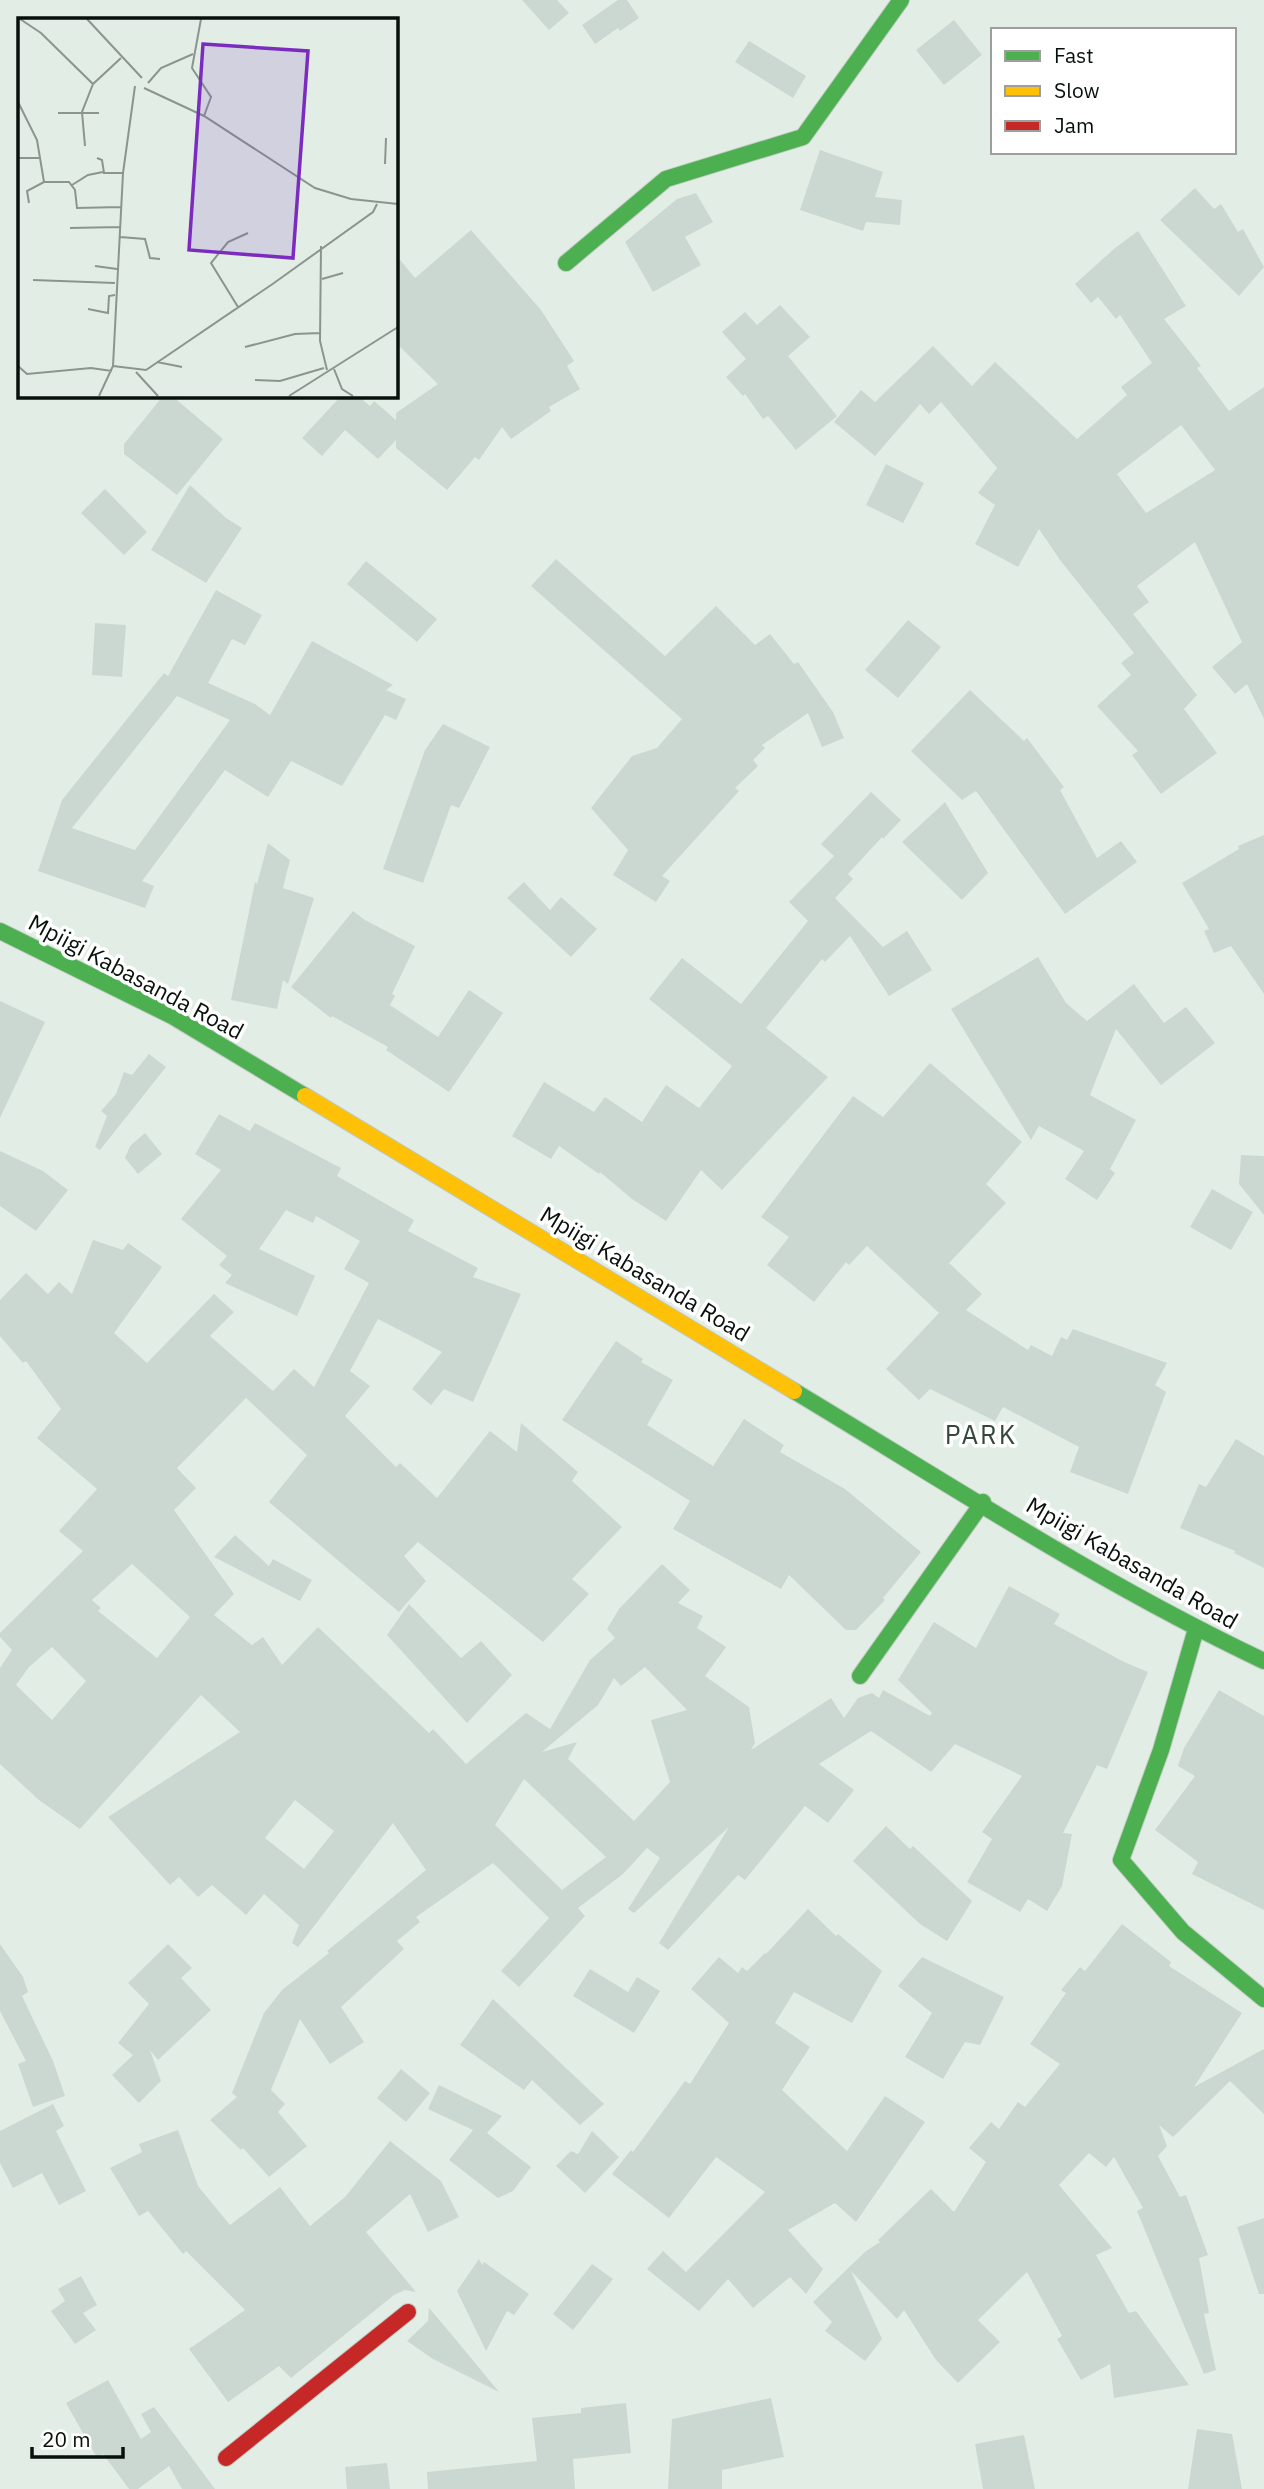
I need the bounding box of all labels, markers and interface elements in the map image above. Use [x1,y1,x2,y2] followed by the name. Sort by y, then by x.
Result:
[18,18,397,397] inset map
[991,28,1236,154] legend
[1054,41,1094,69] text: Fast
[1054,76,1100,104] text: Slow
[1054,111,1094,139] text: Jam
[24,907,249,1046] street label: Mpiigi Kabasanda Road
[535,1199,756,1348] street label: Mpiigi Kabasanda Road
[945,1417,1017,1451] district label: PARK
[1021,1489,1244,1635] street label: Mpiigi Kabasanda Road
[32,2416,122,2460] scale bar
[42,2425,91,2453] text: 20 m

